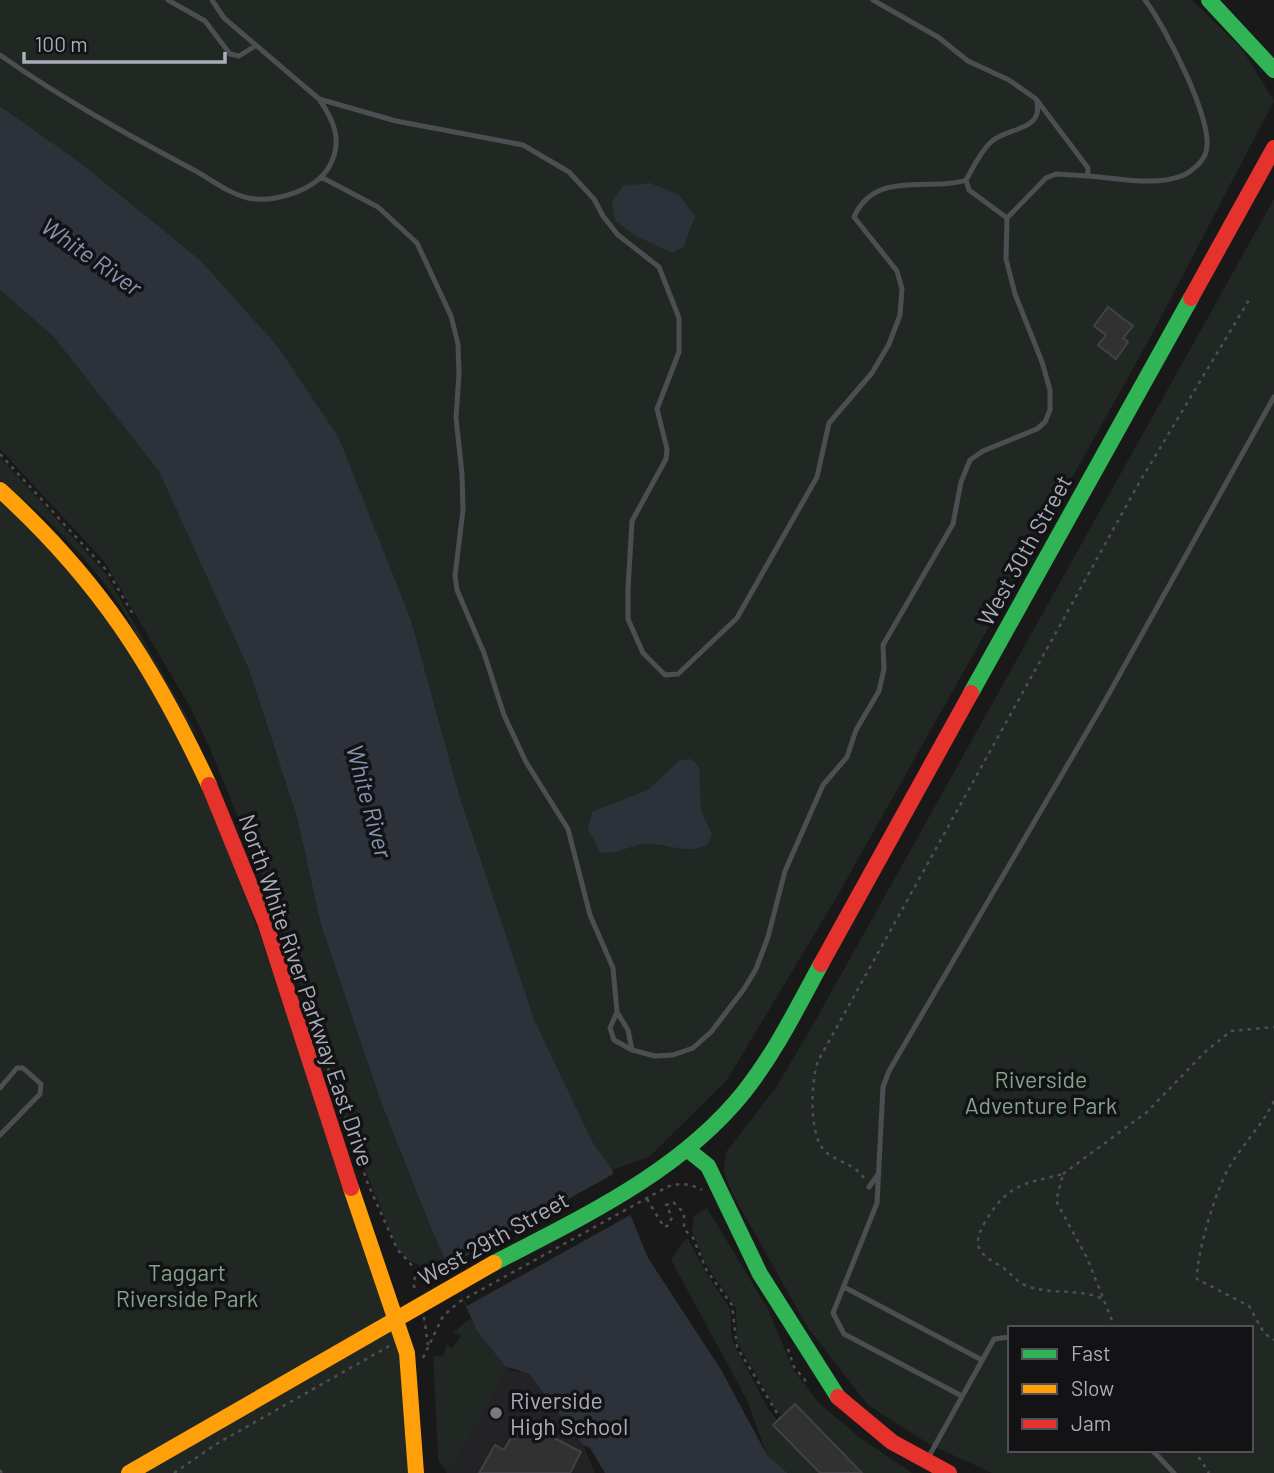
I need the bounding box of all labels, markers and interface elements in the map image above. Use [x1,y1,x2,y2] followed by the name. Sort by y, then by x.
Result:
[24,21,226,65] scale bar
[35,31,88,56] text: 100 m
[36,211,149,302] water label: White River
[971,470,1077,630] street label: West 30th Street
[341,741,399,862] water label: White River
[233,810,381,1170] street label: North White River Parkway East Drive
[965,1065,1117,1119] park label: Riverside Adventure Park
[413,1185,573,1291] street label: West 29th Street
[116,1258,258,1312] park label: Taggart Riverside Park
[1008,1326,1253,1452] legend
[1071,1340,1111,1365] text: Fast
[1071,1375,1114,1400] text: Slow
[510,1386,628,1440] place label: Riverside High School
[488,1405,504,1421] marker: Riverside High School
[1071,1410,1111,1435] text: Jam

